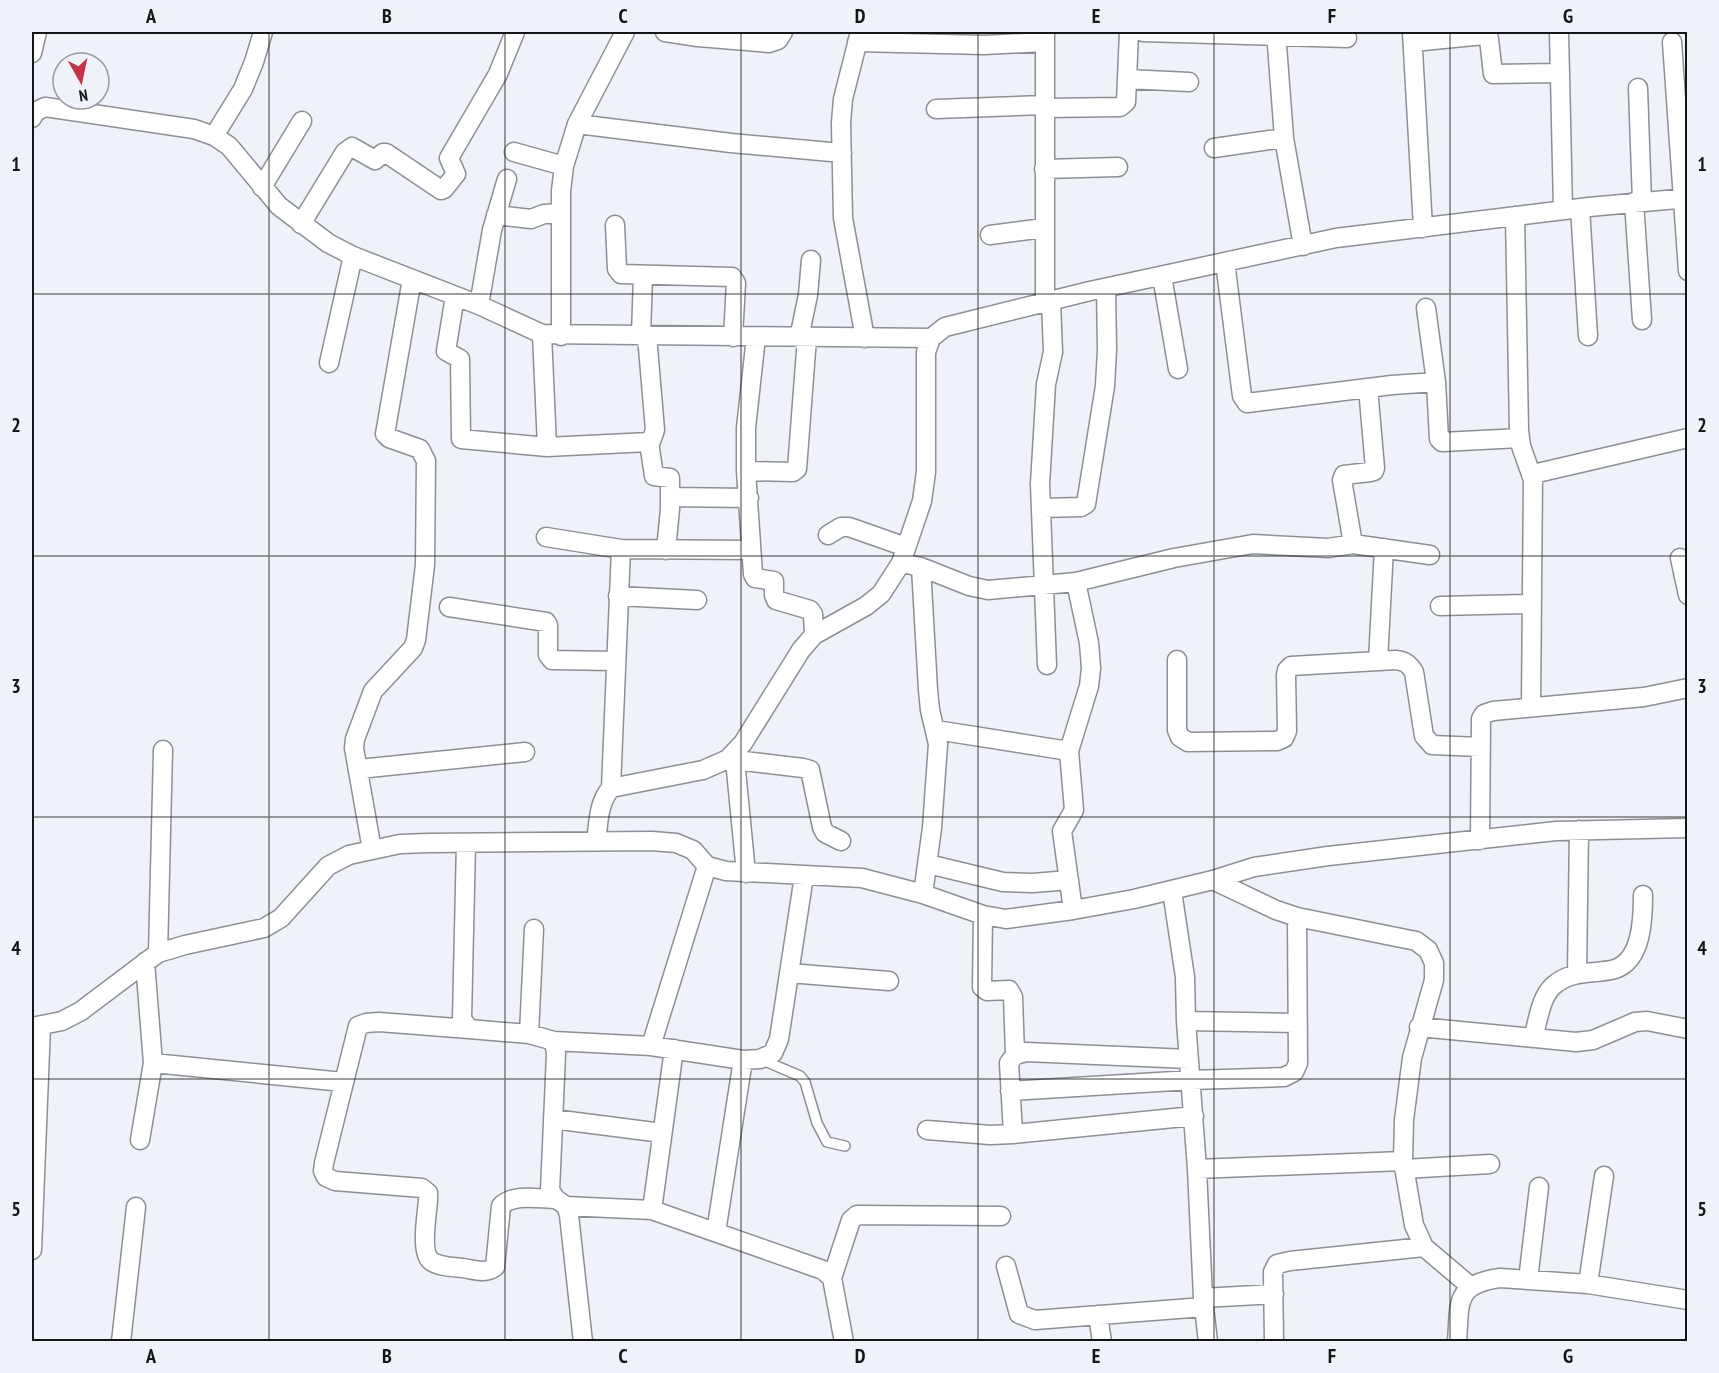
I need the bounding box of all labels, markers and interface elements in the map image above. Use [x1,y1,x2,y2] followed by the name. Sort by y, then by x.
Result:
[145,3,157,29] text: A
[382,3,392,29] text: B
[618,3,628,29] text: C
[855,3,866,29] text: D
[1092,3,1100,29] text: E
[1328,3,1336,29] text: F
[1563,3,1573,29] text: G
[51,51,111,111] north arrow
[78,85,89,106] text: N
[11,151,21,177] text: 1
[1697,151,1707,177] text: 1
[11,412,21,438] text: 2
[1697,412,1707,438] text: 2
[11,673,21,699] text: 3
[1697,673,1707,699] text: 3
[11,935,21,961] text: 4
[1697,935,1707,961] text: 4
[11,1196,21,1222] text: 5
[1697,1196,1707,1222] text: 5
[145,1343,157,1369] text: A
[382,1343,392,1369] text: B
[618,1343,628,1369] text: C
[855,1343,866,1369] text: D
[1092,1343,1100,1369] text: E
[1328,1343,1336,1369] text: F
[1563,1343,1573,1369] text: G

